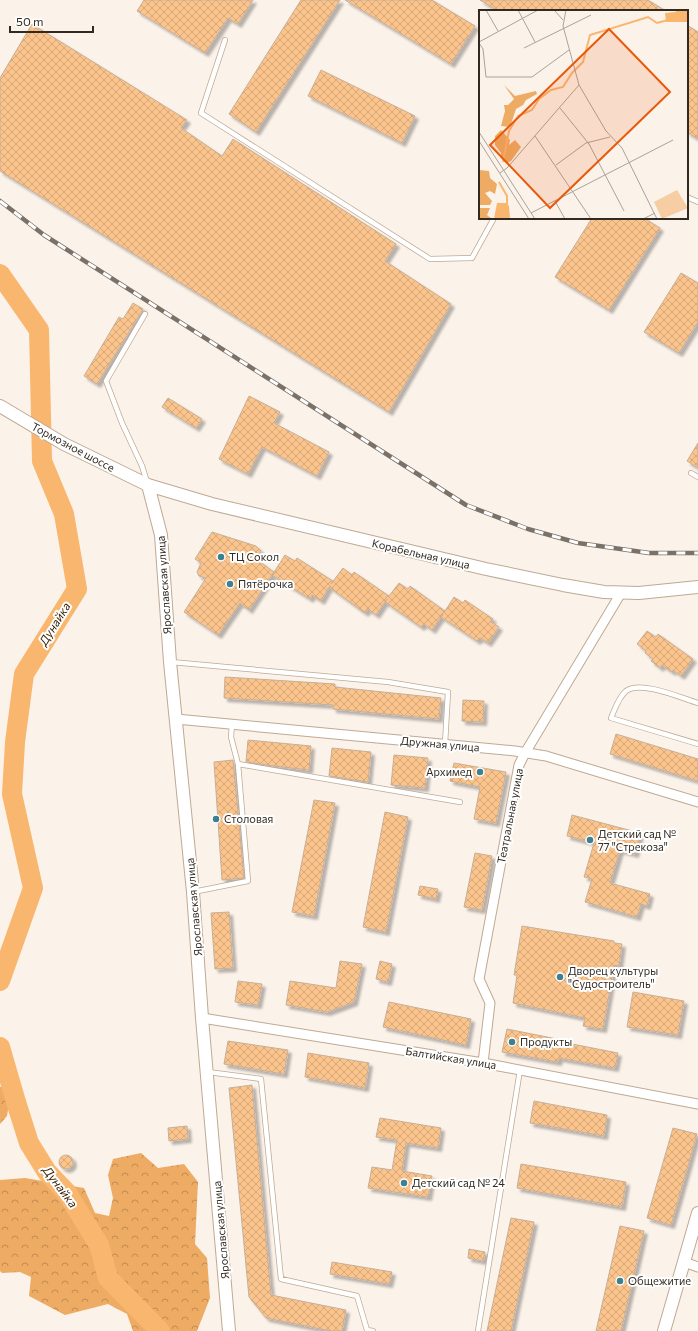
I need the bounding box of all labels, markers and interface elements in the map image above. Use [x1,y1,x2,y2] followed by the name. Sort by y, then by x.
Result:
[10,8,93,34] scale bar
[479,10,688,219] inset map
[16,14,44,28] text: 50 m
[30,419,117,474] street label: Тормозное шоссе
[154,535,173,635] street label: Ярославская улица
[371,536,471,571] street label: Корабельная улица
[229,550,279,563] place label: ТЦ Сокол
[216,552,226,562] marker: ТЦ Сокол
[238,577,293,590] place label: Пятёрочка
[225,579,235,589] marker: Пятёрочка
[35,599,73,648] water label: Дунайка
[400,734,480,753] street label: Дружная улица
[426,765,473,778] place label: Архимед
[475,767,485,777] marker: Архимед
[494,767,525,865] street label: Театральная улица
[224,812,273,825] place label: Столовая
[211,814,221,824] marker: Столовая
[598,827,676,853] place label: Детский сад № 77 "Стрекоза"
[585,835,595,845] marker: Детский сад № 77 "Стрекоза"
[183,857,204,957] street label: Ярославская улица
[568,964,658,990] place label: Дворец культуры "Судостроитель"
[555,972,565,982] marker: Дворец культуры "Судостроитель"
[520,1035,572,1048] place label: Продукты
[507,1037,517,1047] marker: Продукты
[405,1044,497,1071] street label: Балтийская улица
[40,1162,81,1210] water label: Дунайка
[412,1176,505,1189] place label: Детский сад № 24
[399,1178,409,1188] marker: Детский сад № 24
[210,1180,231,1280] street label: Ярославская улица
[628,1274,691,1287] place label: Общежитие
[615,1276,625,1286] marker: Общежитие

